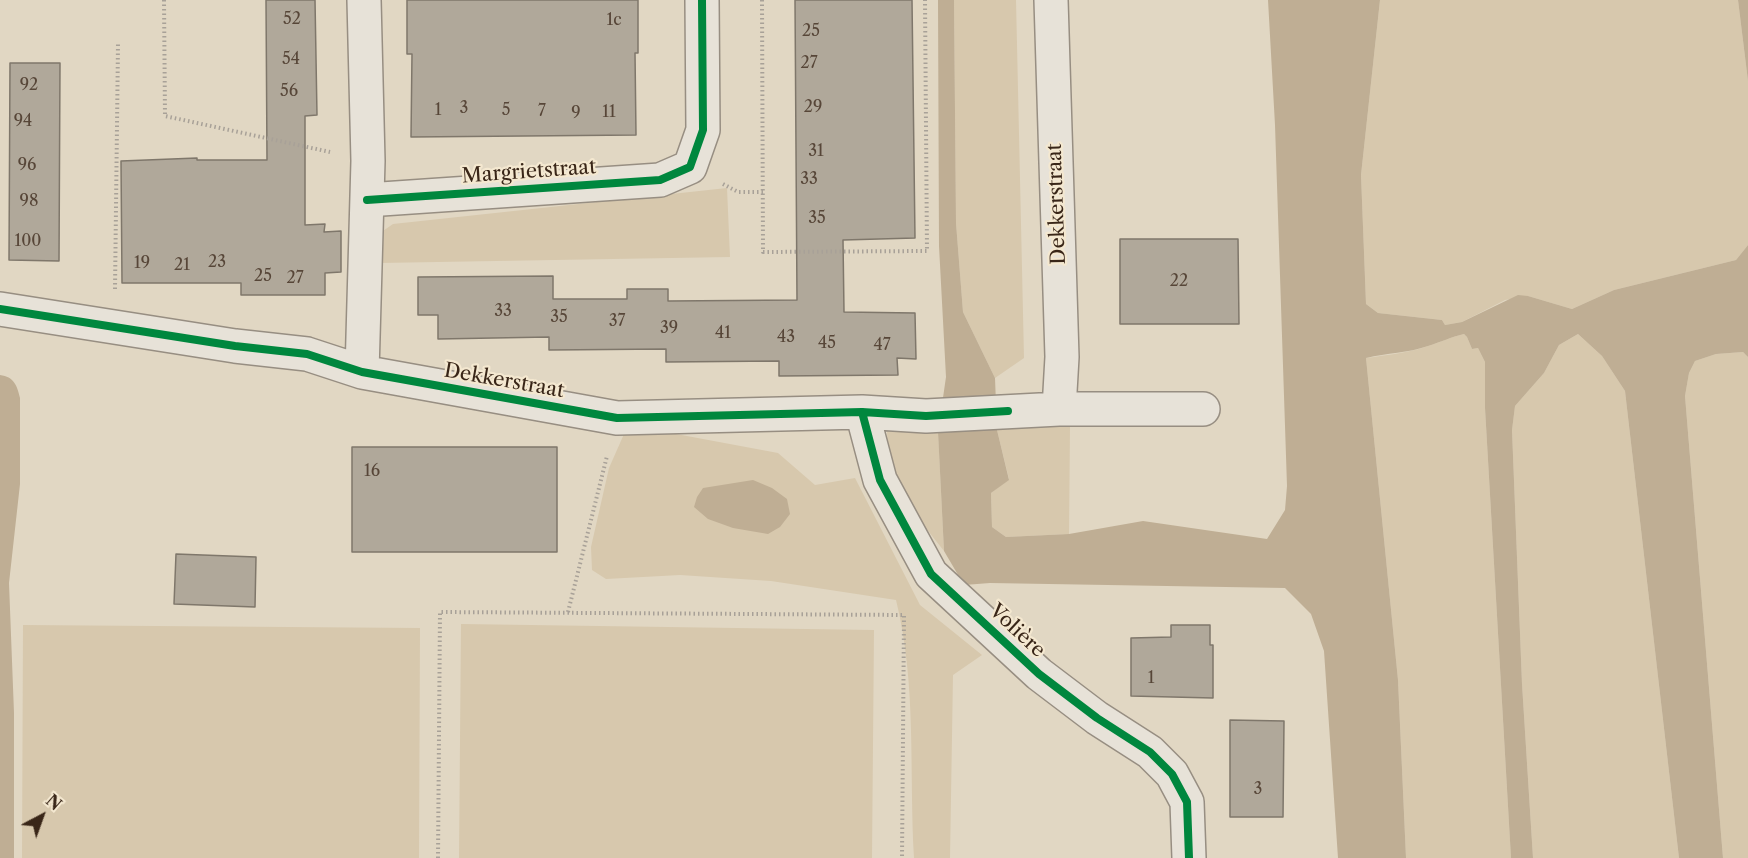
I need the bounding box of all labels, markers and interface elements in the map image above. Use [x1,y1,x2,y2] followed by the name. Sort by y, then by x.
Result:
[283,9,301,29] house number: 52
[606,10,622,30] house number: 1c
[802,21,820,41] house number: 25
[282,49,300,69] house number: 54
[800,53,818,73] house number: 27
[20,75,38,95] house number: 92
[280,81,298,101] house number: 56
[804,97,822,117] house number: 29
[460,98,468,118] house number: 3
[435,100,441,120] house number: 1
[502,100,510,120] house number: 5
[538,101,546,121] house number: 7
[602,102,616,122] house number: 11
[571,103,581,123] house number: 9
[14,111,32,131] house number: 94
[808,141,824,161] house number: 31
[1043,143,1071,265] street label: Dekkerstraat
[18,155,36,175] house number: 96
[461,155,597,189] street label: Margrietstraat
[800,169,818,189] house number: 33
[20,191,38,211] house number: 98
[808,208,826,228] house number: 35
[14,231,42,251] house number: 100
[208,252,226,272] house number: 23
[134,253,150,273] house number: 19
[174,255,190,275] house number: 21
[254,266,272,286] house number: 25
[286,268,304,288] house number: 27
[1170,271,1188,291] house number: 22
[494,301,512,321] house number: 33
[550,307,568,327] house number: 35
[609,311,625,331] house number: 37
[660,318,678,338] house number: 39
[715,323,731,343] house number: 41
[777,327,795,347] house number: 43
[818,333,836,353] house number: 45
[873,335,891,355] house number: 47
[442,359,566,403] street label: Dekkerstraat
[364,461,380,481] house number: 16
[984,599,1050,663] street label: Volière
[1148,668,1154,688] house number: 1
[1254,779,1262,799] house number: 3
[12,786,72,846] north arrow
[42,790,66,815] text: N

